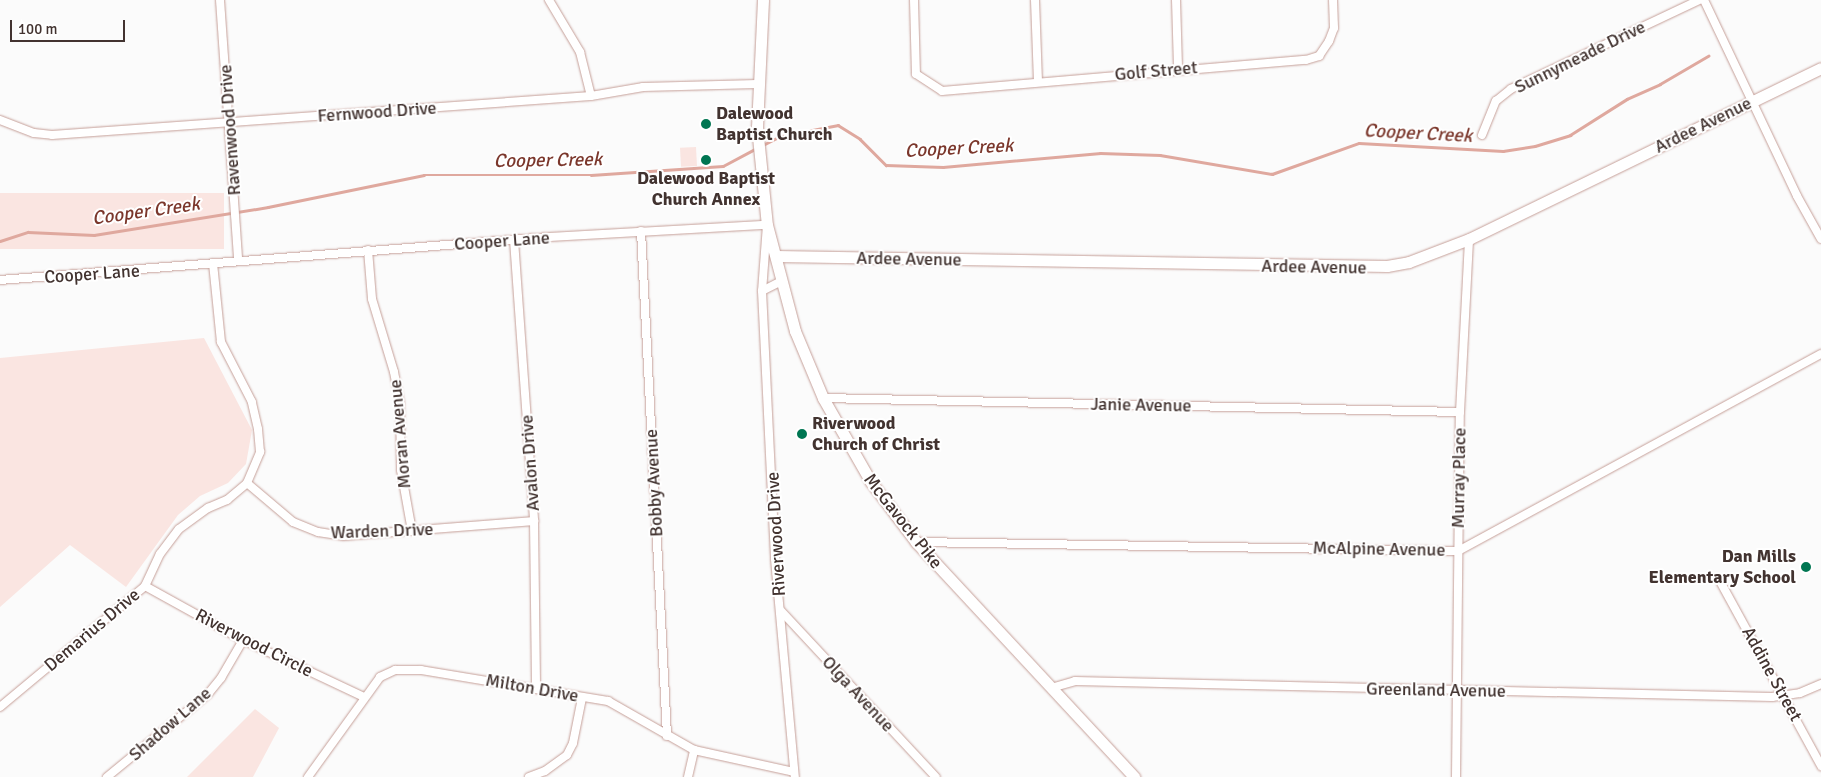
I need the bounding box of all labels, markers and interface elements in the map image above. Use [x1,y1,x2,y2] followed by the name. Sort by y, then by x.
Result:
[12,10,128,42] scale bar
[1511,16,1649,98] street label: Sunnymeade Drive
[18,20,58,38] text: 100 m
[1114,57,1198,85] street label: Golf Street
[215,64,245,196] street label: Ravenwood Drive
[1651,92,1755,158] street label: Ardee Avenue
[317,97,437,127] street label: Fernwood Drive
[716,103,833,146] place label: Dalewood Baptist Church
[700,118,712,130] marker: Dalewood Baptist Church
[1363,120,1473,148] water label: Cooper Creek
[904,135,1014,163] water label: Cooper Creek
[494,149,602,173] water label: Cooper Creek
[700,154,712,166] marker: Dalewood Baptist Church Annex
[637,168,775,210] place label: Dalewood Baptist Church Annex
[91,193,201,231] water label: Cooper Creek
[453,227,551,255] street label: Cooper Lane
[856,247,962,271] street label: Ardee Avenue
[1261,255,1367,279] street label: Ardee Avenue
[43,260,141,288] street label: Cooper Lane
[384,378,416,490] street label: Moran Avenue
[1090,393,1192,417] street label: Janie Avenue
[812,413,940,456] place label: Riverwood Church of Christ
[516,414,544,512] street label: Avalon Drive
[1447,427,1471,529] street label: Murray Place
[796,428,808,440] marker: Riverwood Church of Christ
[640,429,668,537] street label: Bobby Avenue
[859,469,947,573] street label: McGavock Pike
[762,471,790,597] street label: Riverwood Drive
[330,518,434,544] street label: Warden Drive
[1313,537,1445,561] street label: McAlpine Avenue
[1649,546,1796,588] place label: Dan Mills Elementary School
[1800,561,1812,573] marker: Dan Mills Elementary School
[40,584,144,676] street label: Demarius Drive
[192,604,316,682] street label: Riverwood Circle
[1737,623,1807,725] street label: Addine Street
[817,652,899,736] street label: Olga Avenue
[484,669,580,707] street label: Milton Drive
[1366,678,1506,702] street label: Greenland Avenue
[125,682,215,766] street label: Shadow Lane

